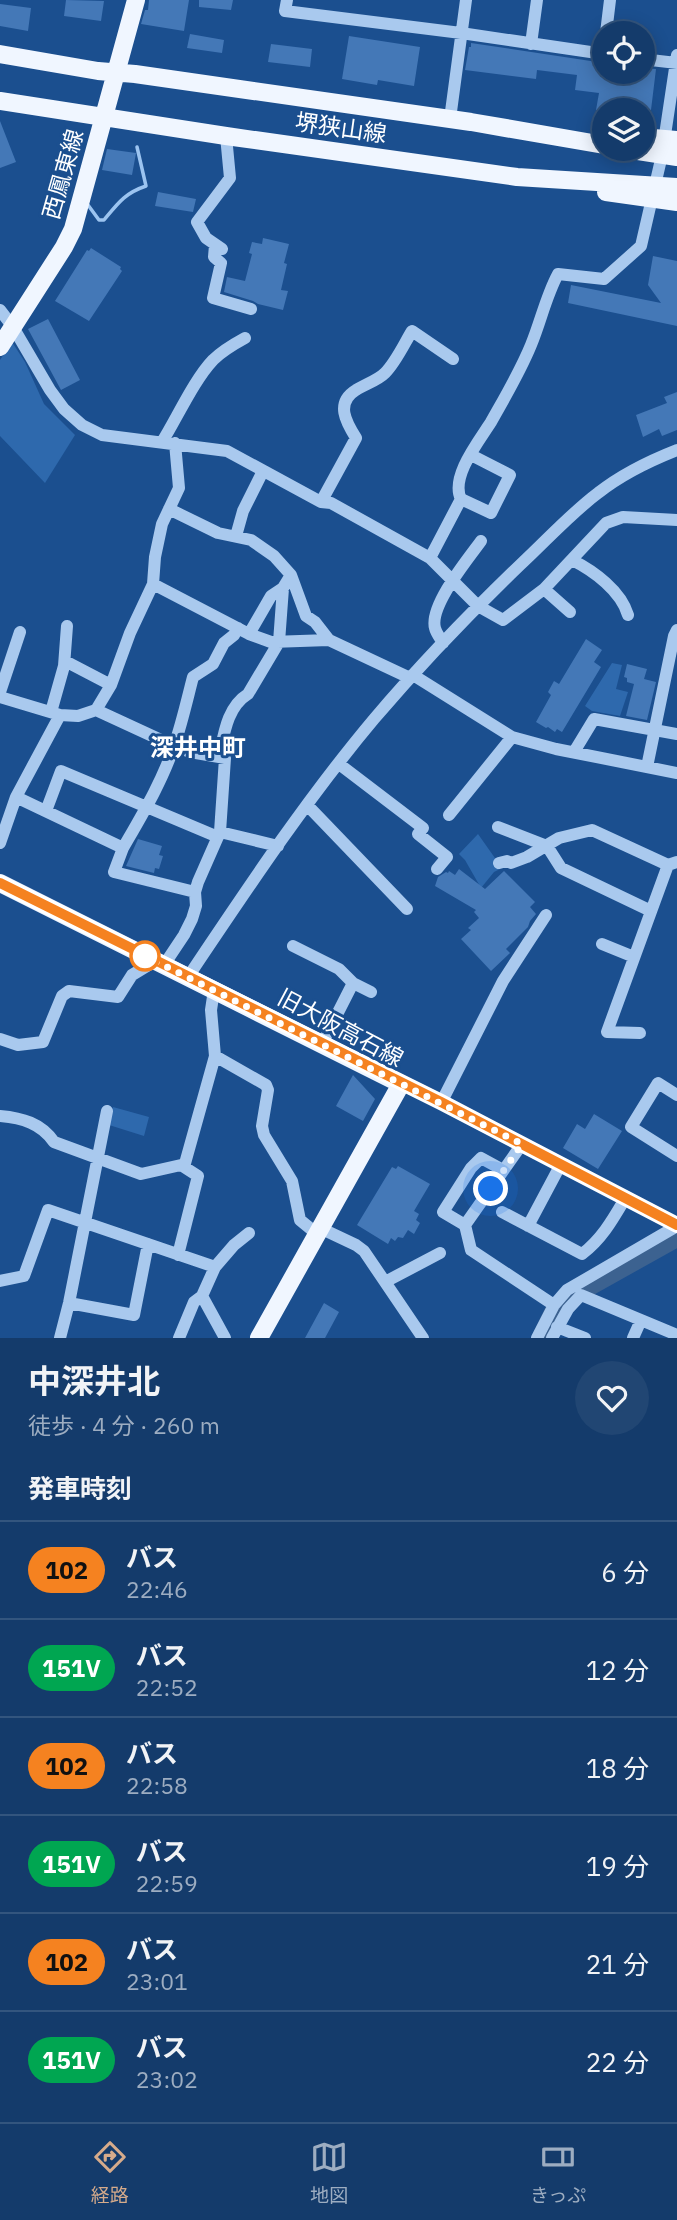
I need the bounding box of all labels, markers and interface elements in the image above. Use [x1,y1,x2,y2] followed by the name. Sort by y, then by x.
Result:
[592,21,655,161] map controls
[592,21,655,84] button: locate
[592,98,655,161] button: layers
[293,106,389,148] street label: 堺狭山線
[35,126,89,222] street label: 西鳳東線
[150,731,246,763] district label: 深井中町
[130,941,160,971] unlabelled marker
[273,981,409,1073] street label: 旧大阪高石線
[473,1171,508,1206] your location
[28,1359,160,1402] text: 中深井北
[575,1361,649,1435] button: heart
[28,1410,220,1440] text: 徒歩 · 4 分 · 260 m
[28,1471,132,1505] text: 発車時刻
[126,1540,178,1574] text: バス
[45,1554,88,1586] text: 102
[601,1555,649,1589] text: 6 分
[126,1574,188,1604] text: 22:46
[136,1638,188,1672] text: バス
[42,1652,101,1684] text: 151V
[586,1653,649,1687] text: 12 分
[136,1672,198,1702] text: 22:52
[126,1736,178,1770] text: バス
[45,1750,88,1782] text: 102
[586,1751,649,1785] text: 18 分
[126,1770,188,1800] text: 22:58
[136,1834,188,1868] text: バス
[42,1848,101,1880] text: 151V
[586,1849,649,1883] text: 19 分
[136,1868,198,1898] text: 22:59
[126,1932,178,1966] text: バス
[45,1946,88,1978] text: 102
[586,1947,649,1981] text: 21 分
[126,1966,188,1996] text: 23:01
[136,2030,188,2064] text: バス
[42,2044,101,2076] text: 151V
[586,2045,649,2079] text: 22 分
[136,2064,198,2094] text: 23:02
[91,2138,129,2207] tab: 経路
[310,2138,348,2207] tab: 地図
[530,2138,586,2207] tab: きっぷ

